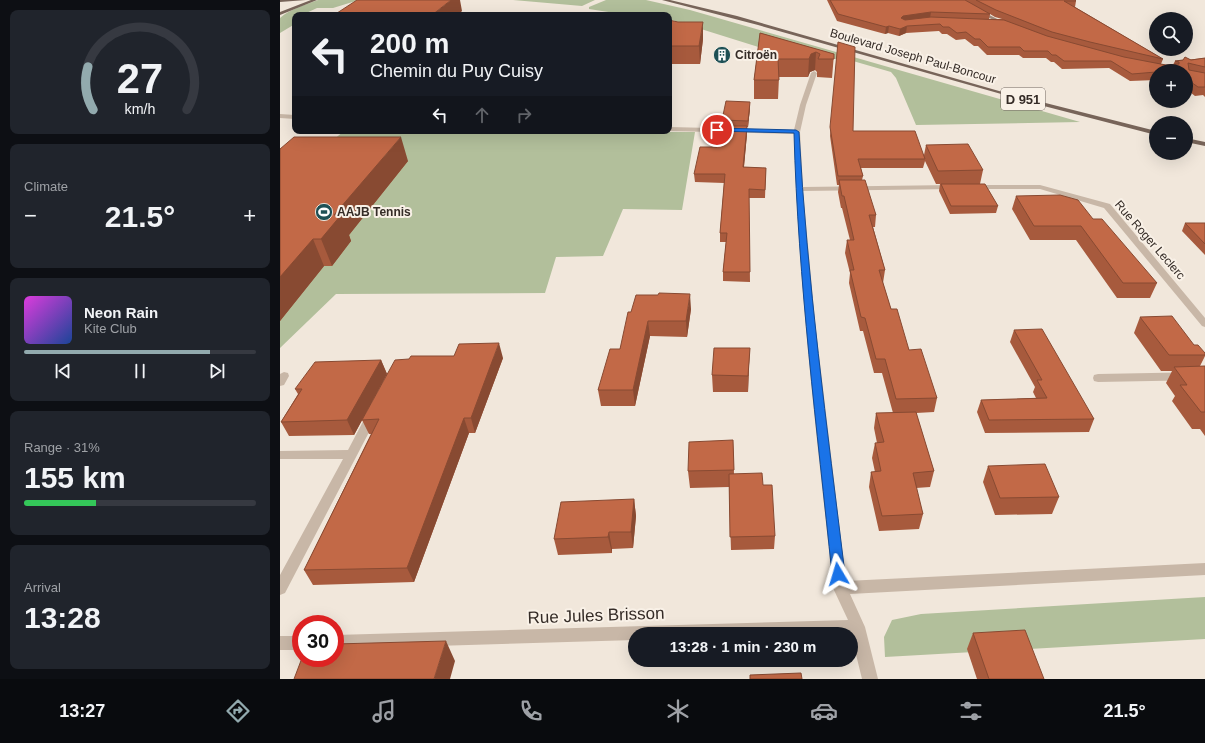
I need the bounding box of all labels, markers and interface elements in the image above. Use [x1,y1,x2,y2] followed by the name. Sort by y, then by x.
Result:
[1149,12,1193,160] map controls
[1149,12,1193,56] button: search
[828,26,998,86] street label: Boulevard Joseph Paul-Boncour
[304,28,356,80] icon: left
[370,28,449,59] text: 200 m
[712,45,732,65] building icon: Citroën
[735,48,777,62] place label: Citroën
[117,55,163,102] text: 27
[370,61,543,81] text: Chemin du Puy Cuisy
[1149,64,1193,108] button: +
[1001,88,1045,110] road number: D 951
[125,100,156,116] text: km/h
[429,104,451,126] icon: left
[471,104,493,126] icon: ahead
[513,104,535,126] icon: right
[700,113,734,147] pin
[1149,116,1193,160] button: −
[706,119,728,141] icon: arrive
[24,179,68,194] text: Climate
[1112,198,1188,282] street label: Rue Roger Leclerc
[105,200,175,233] text: 21.5°
[314,202,334,222] sports icon: AAJB Tennis
[24,203,37,228] text: −
[243,203,256,228] text: +
[337,205,411,219] place label: AAJB Tennis
[84,304,158,321] text: Neon Rain
[84,321,137,336] text: Kite Club
[52,360,74,382] icon: previous
[129,360,151,382] icon: pause
[206,360,228,382] icon: next
[24,440,100,455] text: Range · 31%
[24,461,126,494] text: 155 km
[817,553,859,595] position arrow
[24,580,61,595] text: Arrival
[24,601,101,634] text: 13:28
[527,604,665,627] street label: Rue Jules Brisson
[292,615,344,667] speed limit sign: 30
[670,638,816,655] text: 13:28 · 1 min · 230 m
[224,697,252,725] icon: directions
[370,697,398,725] icon: music
[517,697,545,725] icon: phone
[664,697,692,725] icon: climate
[810,697,838,725] icon: car
[957,697,985,725] icon: filters
[59,701,105,721] text: 13:27
[1103,701,1146,721] text: 21.5°

